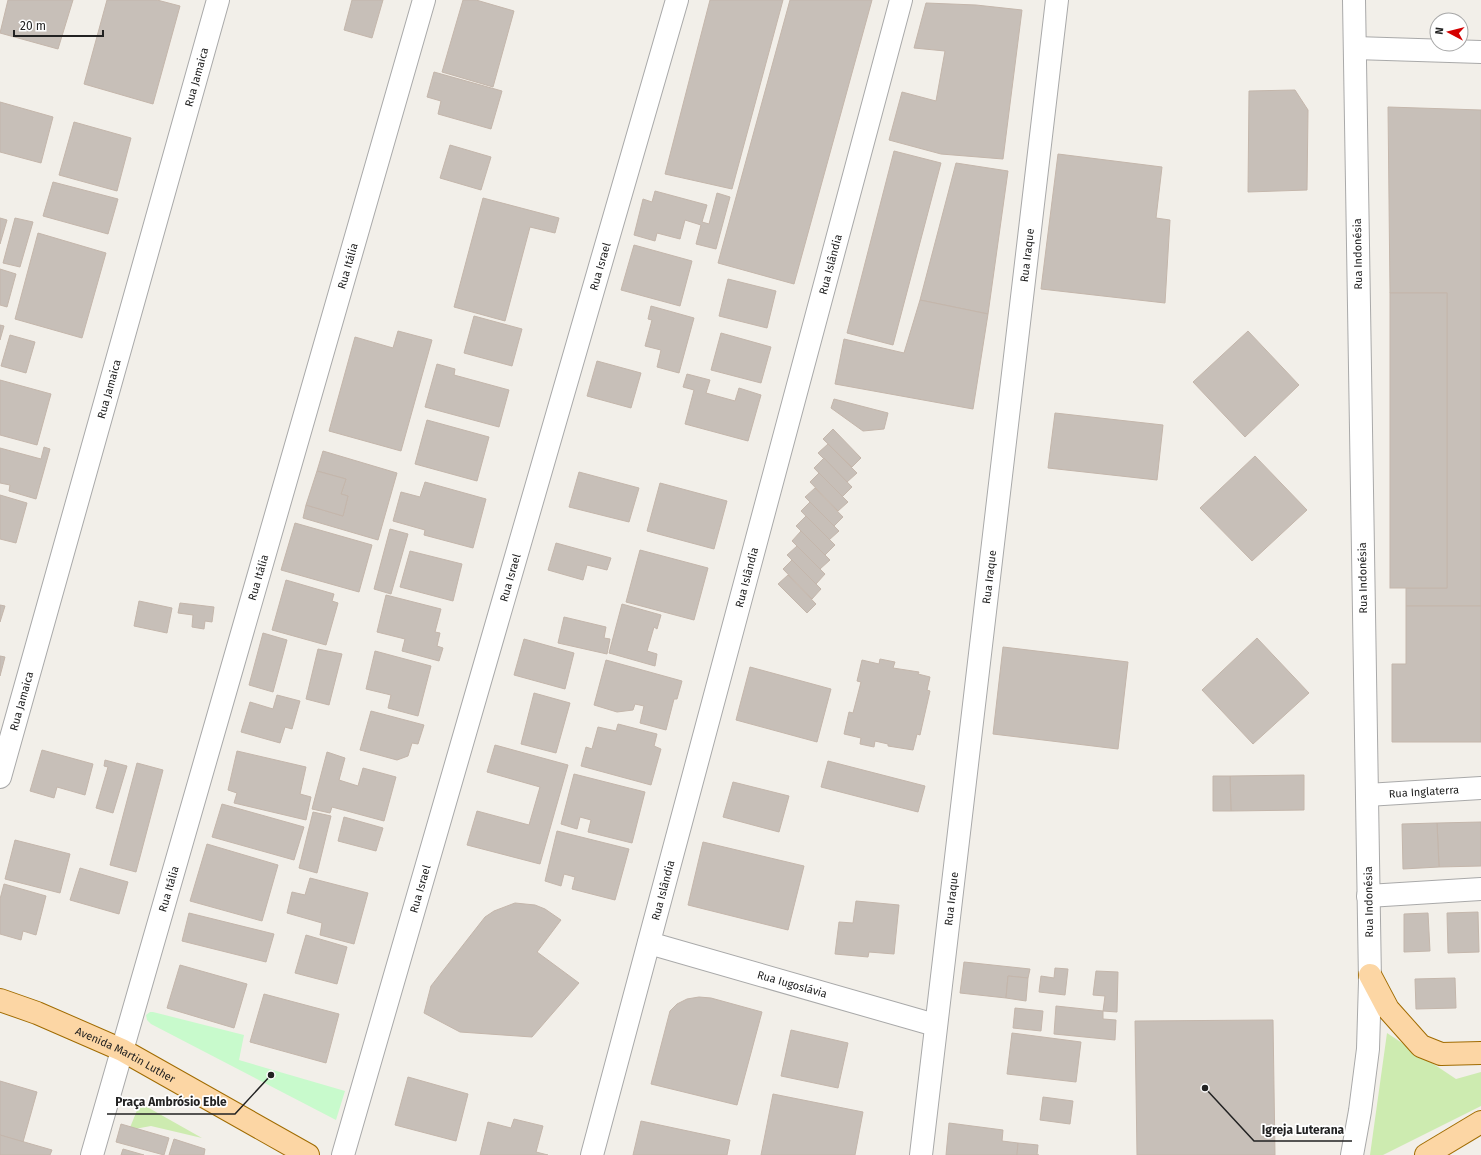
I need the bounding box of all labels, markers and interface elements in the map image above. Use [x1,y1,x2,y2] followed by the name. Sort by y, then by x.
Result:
[14,12,103,38] scale bar
[1429,12,1469,52] north arrow
[20,19,46,33] text: 20 m
[1433,26,1446,35] text: N
[182,46,211,108] street label: Rua Jamaica
[1351,218,1365,290] street label: Rua Indonésia
[1017,228,1037,283] street label: Rua Iraque
[816,233,845,296] street label: Rua Islândia
[335,241,360,291] street label: Rua Itália
[587,241,613,292] street label: Rua Israel
[94,358,123,420] street label: Rua Jamaica
[1356,542,1370,614] street label: Rua Indonésia
[732,546,761,609] street label: Rua Islândia
[979,549,999,605] street label: Rua Iraque
[497,552,523,603] street label: Rua Israel
[245,553,271,602] street label: Rua Itália
[7,670,36,732] street label: Rua Jamaica
[1388,783,1459,800] street label: Rua Inglaterra
[649,859,677,922] street label: Rua Islândia
[407,863,433,914] street label: Rua Israel
[156,864,181,913] street label: Rua Itália
[1362,866,1376,938] street label: Rua Indonésia
[942,871,961,926] street label: Rua Iraque
[756,968,829,1000] street label: Rua Iugoslávia
[73,1024,178,1086] street label: Avenida Martin Luther
[107,1090,235,1114] callout: Praça Ambrósio Eble
[115,1095,227,1110] text: Praça Ambrósio Eble
[1254,1117,1352,1141] callout: Igreja Luterana
[1262,1123,1345,1137] text: Igreja Luterana

